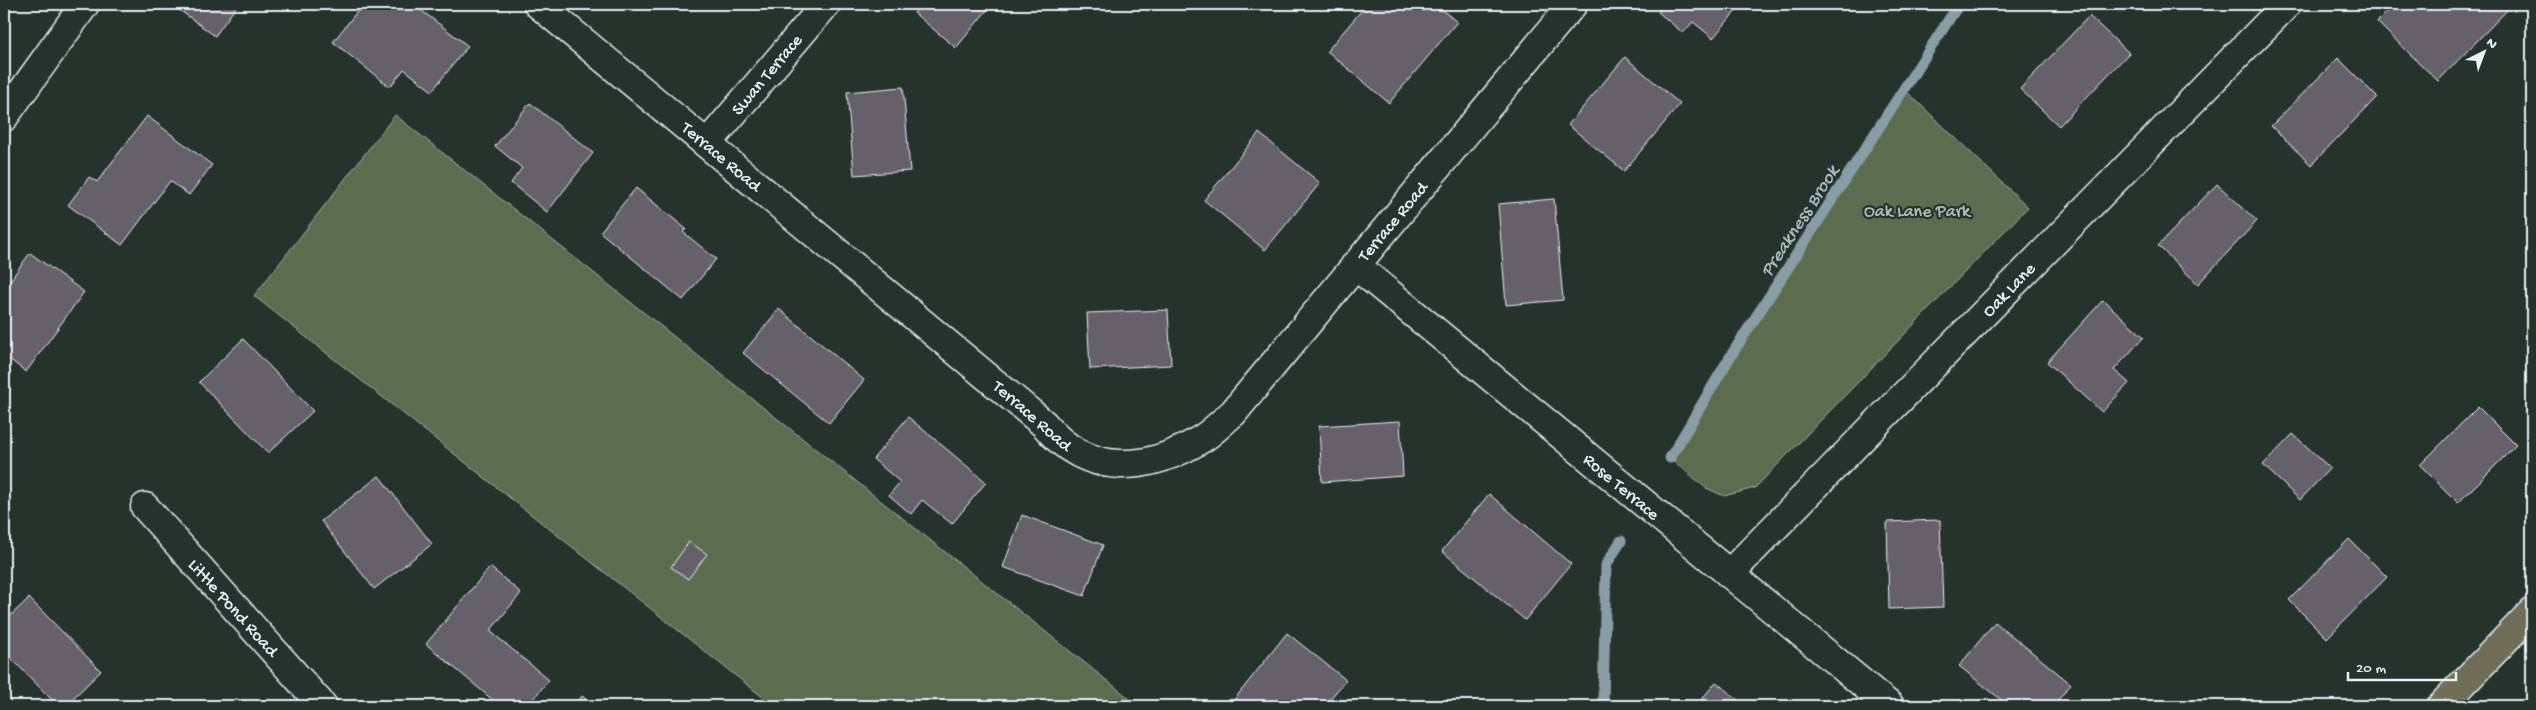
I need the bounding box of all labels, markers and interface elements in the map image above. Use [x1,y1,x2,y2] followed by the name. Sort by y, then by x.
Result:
[2458,28,2508,78] north arrow
[728,30,808,120] street label: Swan Terrace
[2482,35,2500,54] text: N
[675,118,766,198] street label: Terrace Road
[1756,161,1846,282] water label: Preakness Brook
[1354,177,1434,268] street label: Terrace Road
[1864,202,1972,223] park label: Oak Lane Park
[1979,259,2041,322] street label: Oak Lane
[987,376,1076,458] street label: Terrace Road
[1578,450,1663,526] street label: Rose Terrace
[183,555,283,663] street label: Little Pond Road
[2348,650,2456,682] scale bar
[2356,660,2386,678] text: 20 m

